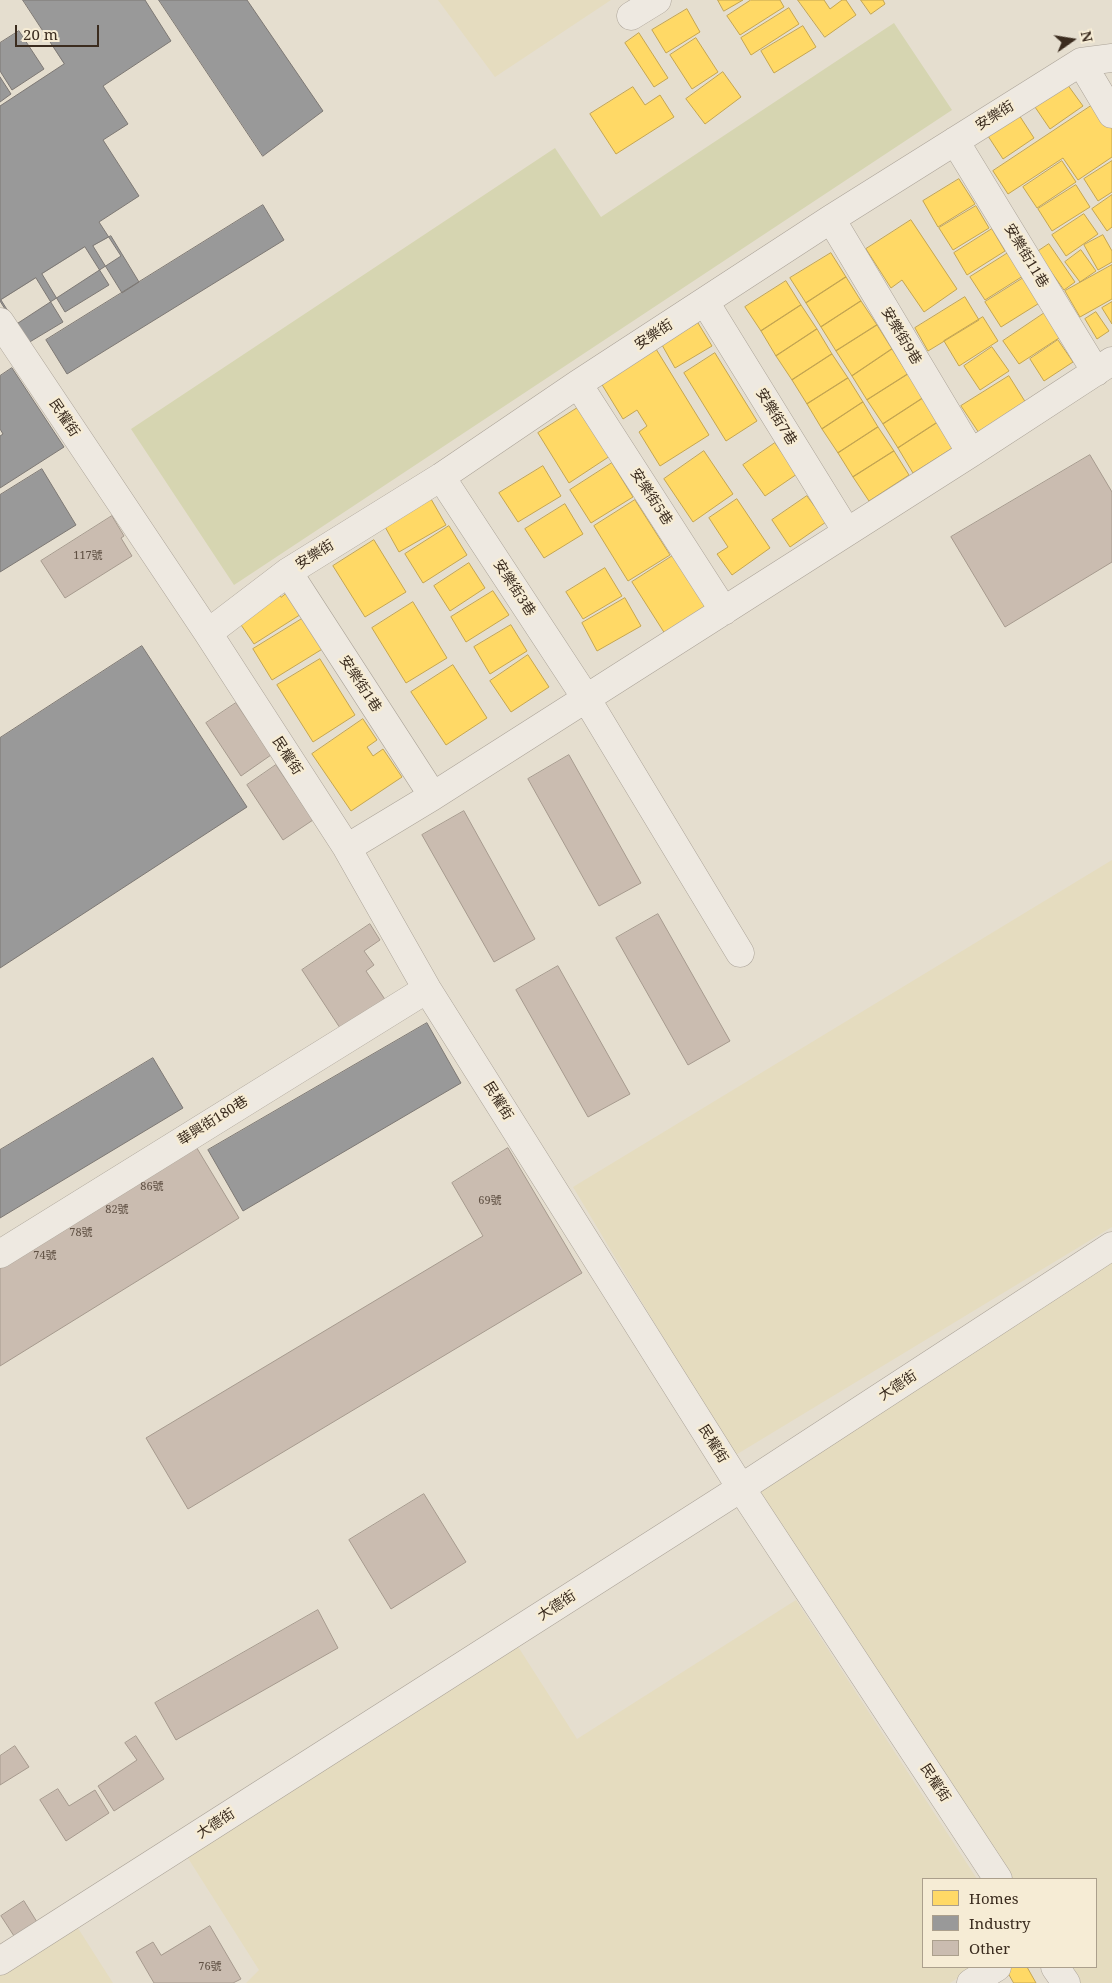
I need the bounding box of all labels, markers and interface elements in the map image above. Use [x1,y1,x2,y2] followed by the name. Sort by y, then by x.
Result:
[18,15,101,47] scale bar
[1047,15,1097,65] north arrow
[23,24,58,44] text: 20 m
[1077,29,1098,44] text: N
[973,98,1017,134] street label: 安樂街
[1000,221,1052,291] street label: 安樂街11巷
[877,304,925,368] street label: 安樂街9巷
[632,317,676,353] street label: 安樂街
[752,385,800,449] street label: 安樂街7巷
[45,396,83,440] street label: 民權街
[627,466,675,528] street label: 安樂街5巷
[293,537,337,573] street label: 安樂街
[73,549,103,563] house number: 117號
[490,557,538,619] street label: 安樂街3巷
[336,653,384,715] street label: 安樂街1巷
[269,734,305,778] street label: 民權街
[480,1079,516,1123] street label: 民權街
[175,1093,251,1149] street label: 華興街180巷
[140,1180,164,1194] house number: 86號
[478,1194,502,1208] house number: 69號
[105,1203,129,1217] house number: 82號
[69,1226,93,1240] house number: 78號
[33,1249,57,1263] house number: 74號
[876,1368,920,1404] street label: 大德街
[695,1422,731,1466] street label: 民權街
[535,1588,579,1624] street label: 大德街
[917,1761,953,1805] street label: 民權街
[194,1806,238,1842] street label: 大德街
[922,1878,1097,1968] legend
[969,1888,1019,1908] text: Homes
[969,1913,1031,1933] text: Industry
[969,1938,1010,1958] text: Other
[198,1960,222,1974] house number: 76號

